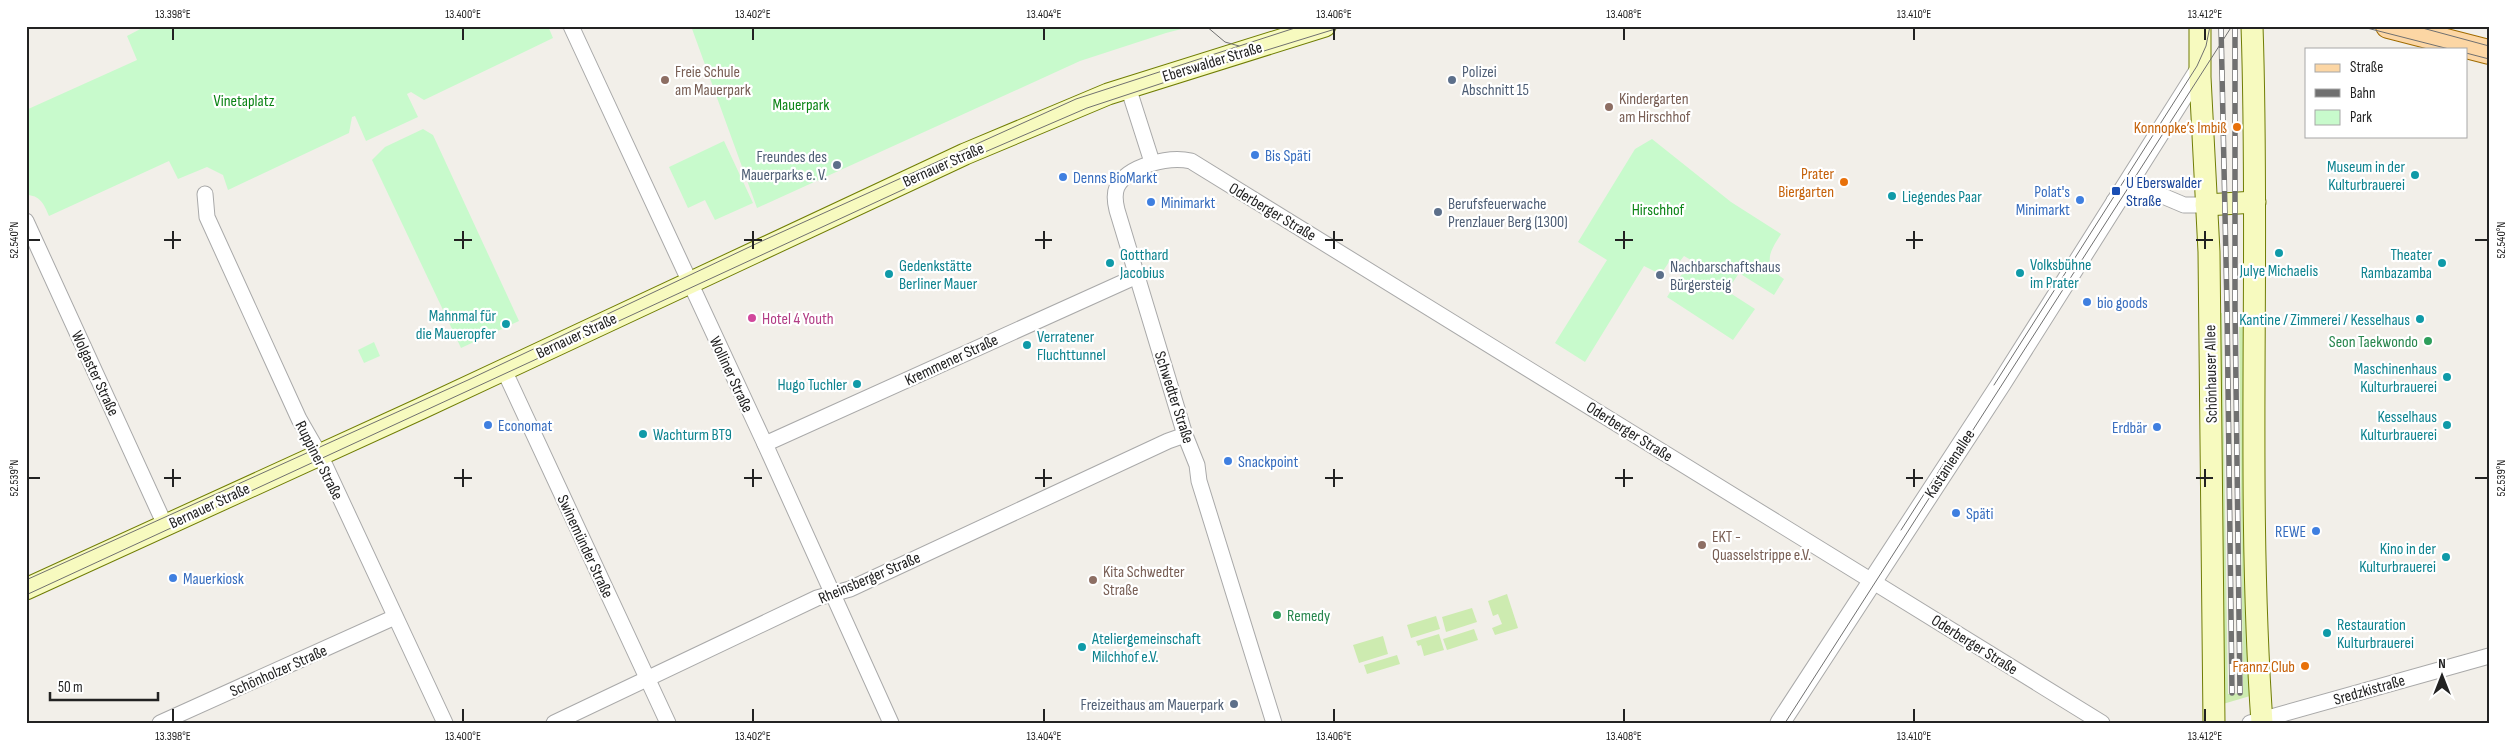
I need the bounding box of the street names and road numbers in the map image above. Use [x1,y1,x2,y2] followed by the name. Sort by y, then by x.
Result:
[1160,38,1265,87] street label: Eberswalder Straße
[900,139,987,192] street label: Bernauer Straße
[1225,179,1319,246] street label: Oderberger Straße
[533,309,620,363] street label: Bernauer Straße
[2201,325,2222,423] street label: Schönhauser Allee
[67,328,123,419] street label: Wolgaster Straße
[902,330,1001,390] street label: Kremmener Straße
[705,334,757,416] street label: Wolliner Straße
[1150,349,1197,446] street label: Schwedter Straße
[1583,398,1676,466] street label: Oderberger Straße
[291,418,347,503] street label: Ruppiner Straße
[1921,426,1979,502] street label: Kastanienallee
[166,479,253,533] street label: Bernauer Straße
[552,492,617,601] street label: Swinemünder Straße
[816,548,923,608] street label: Rheinsberger Straße
[1928,611,2021,679] street label: Oderberger Straße
[227,641,330,701] street label: Schönholzer Straße
[2332,671,2407,710] street label: Sredzkistraße

